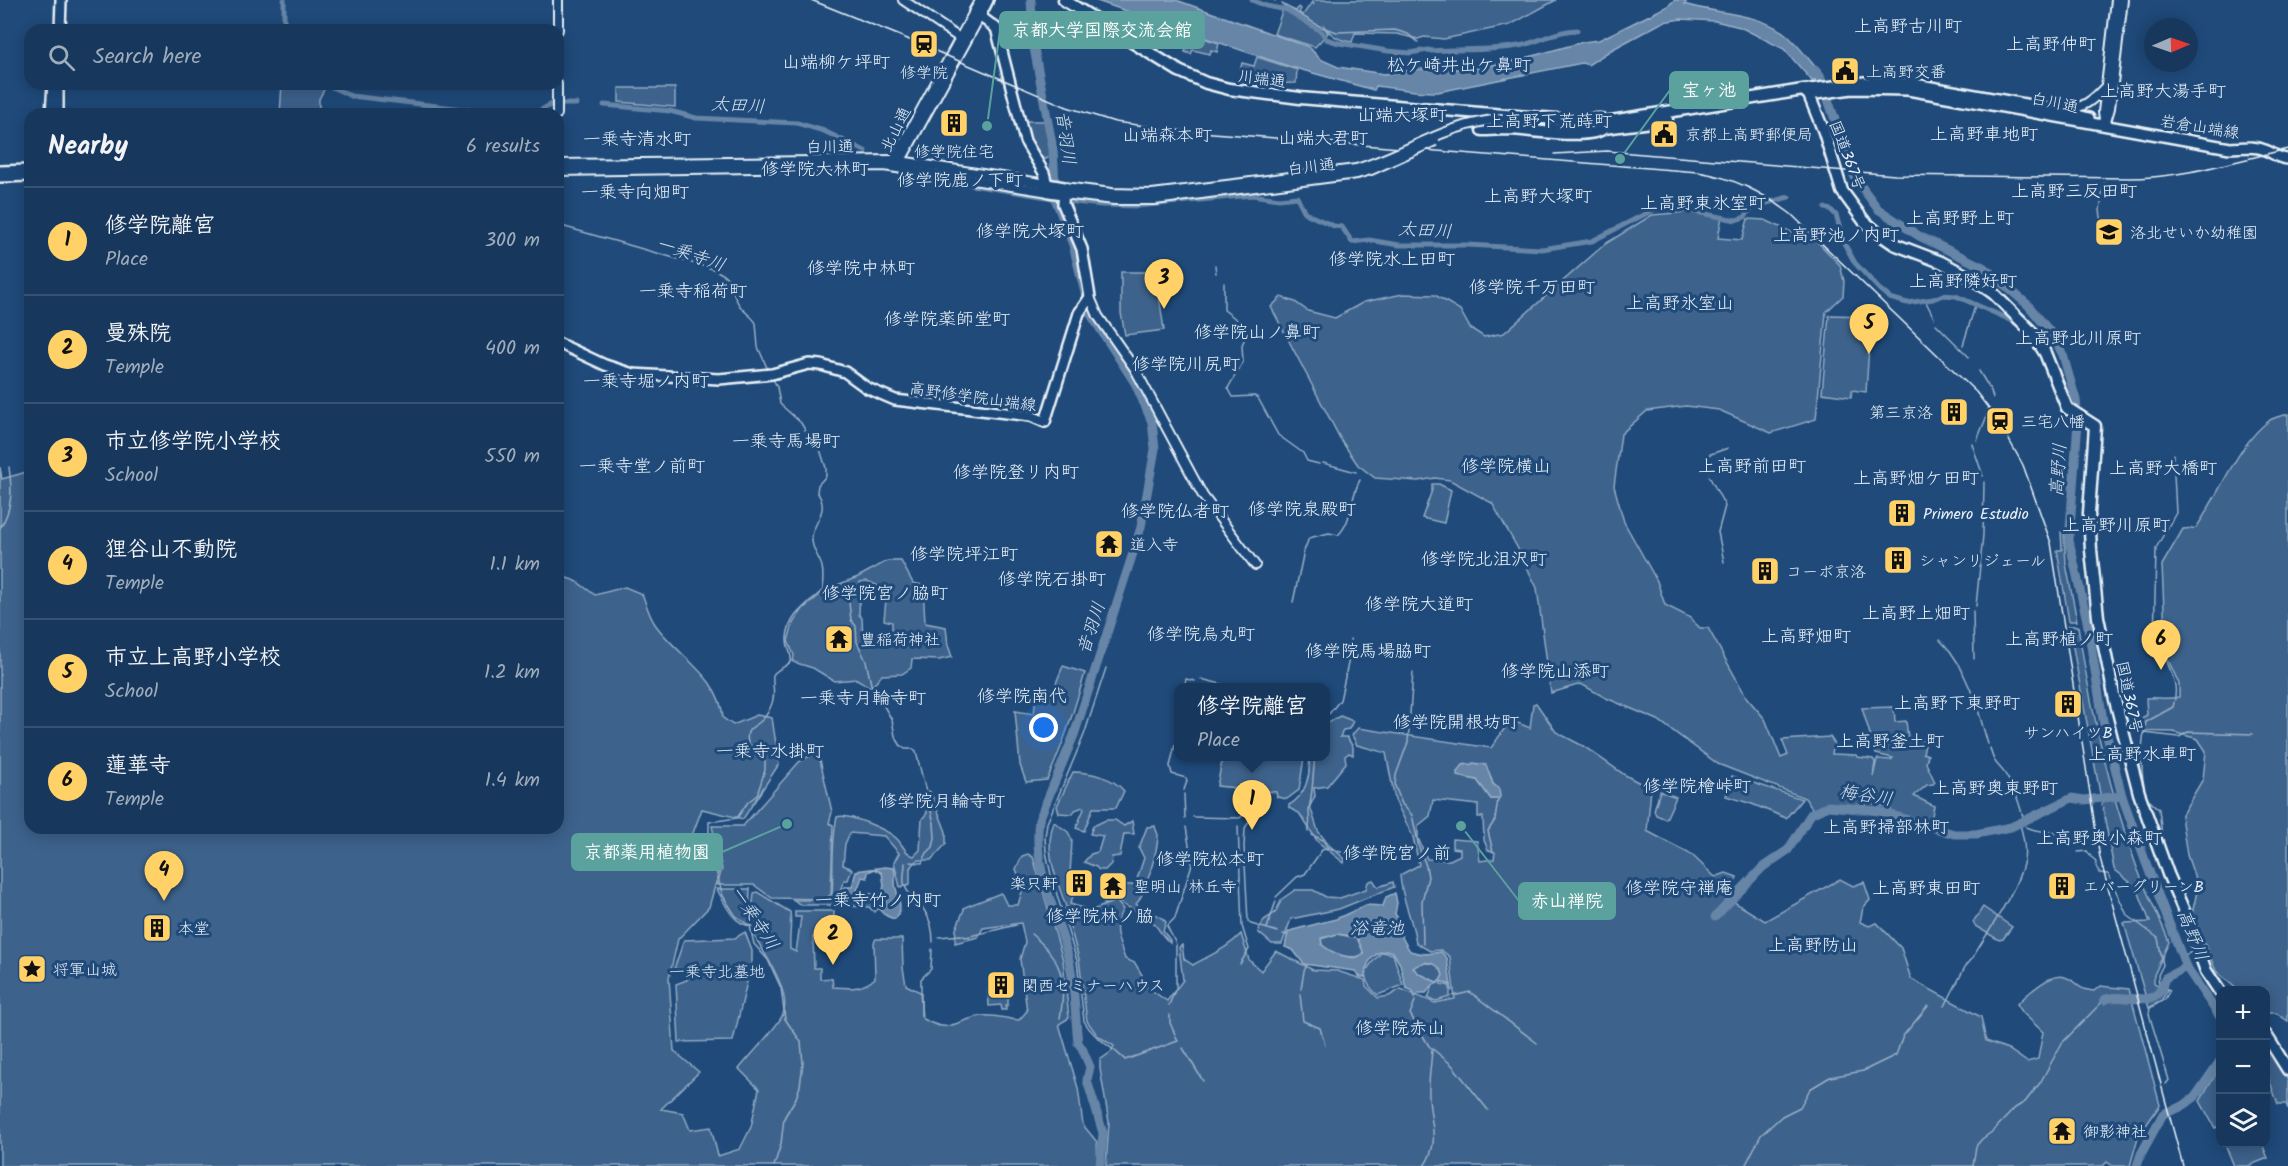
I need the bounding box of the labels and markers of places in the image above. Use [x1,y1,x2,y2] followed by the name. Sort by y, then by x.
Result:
[1000,12,1204,48] callout: 京都大学国際交流会館
[908,28,940,60] station icon: 修学院
[1829,55,1861,87] public building icon: 上高野交番
[1866,60,1946,85] place label: 上高野交番
[900,61,948,86] place label: 修学院
[1670,72,1748,108] callout: 宝ヶ池
[938,107,970,139] building icon: 修学院住宅
[1648,118,1680,150] public building icon: 京都上高野郵便局
[1685,123,1813,148] place label: 京都上高野郵便局
[914,140,994,165] place label: 修学院住宅
[2093,216,2125,248] school or university icon: 洛北せいか幼稚園
[2130,221,2258,246] place label: 洛北せいか幼稚園
[1144,260,1184,309] pin: 3
[1850,304,1888,354] pin: 5
[1938,396,1970,428] building icon: 第三京洛
[1869,401,1933,426] place label: 第三京洛
[1984,405,2016,437] station icon: 三宅八幡
[2021,410,2085,435] place label: 三宅八幡
[1886,497,1918,529] building icon: Primero Estudio
[1923,502,2029,527] place label: Primero Estudio
[1093,528,1125,560] temple icon: 道入寺
[1130,533,1178,558] place label: 道入寺
[1882,544,1914,576] building icon: シャンリジェール
[1919,549,2046,574] place label: シャンリジェール
[1749,555,1781,587] building icon: コーポ京洛
[1786,560,1866,585] place label: コーポ京洛
[2142,620,2180,670] pin: 6
[823,623,855,655] temple icon: 豊稲荷神社
[860,628,940,653] place label: 豊稲荷神社
[2052,688,2084,720] building icon: サンハイツB
[2023,721,2113,746] place label: サンハイツB
[1232,780,1272,830] pin: 1
[572,834,722,870] callout: 京都薬用植物園
[144,852,184,901] pin: 4
[1063,867,1095,899] building icon: 楽只軒
[1097,870,1129,902] temple icon: 聖明山 林丘寺
[2046,870,2078,902] building icon: エバーグリーンB
[1010,872,1058,897] place label: 楽只軒
[1134,875,1236,900] place label: 聖明山 林丘寺
[2083,875,2204,900] place label: エバーグリーンB
[1519,883,1615,919] callout: 赤山禅院
[141,912,173,944] building icon: 本堂
[814,916,852,965] pin: 2
[178,917,210,942] place label: 本堂
[16,953,48,985] place icon: 将軍山城
[53,958,117,983] place label: 将軍山城
[985,969,1017,1001] building icon: 関西セミナーハウス
[1022,974,1165,999] place label: 関西セミナーハウス
[2046,1115,2078,1147] temple icon: 御影神社
[2083,1120,2147,1145] place label: 御影神社

